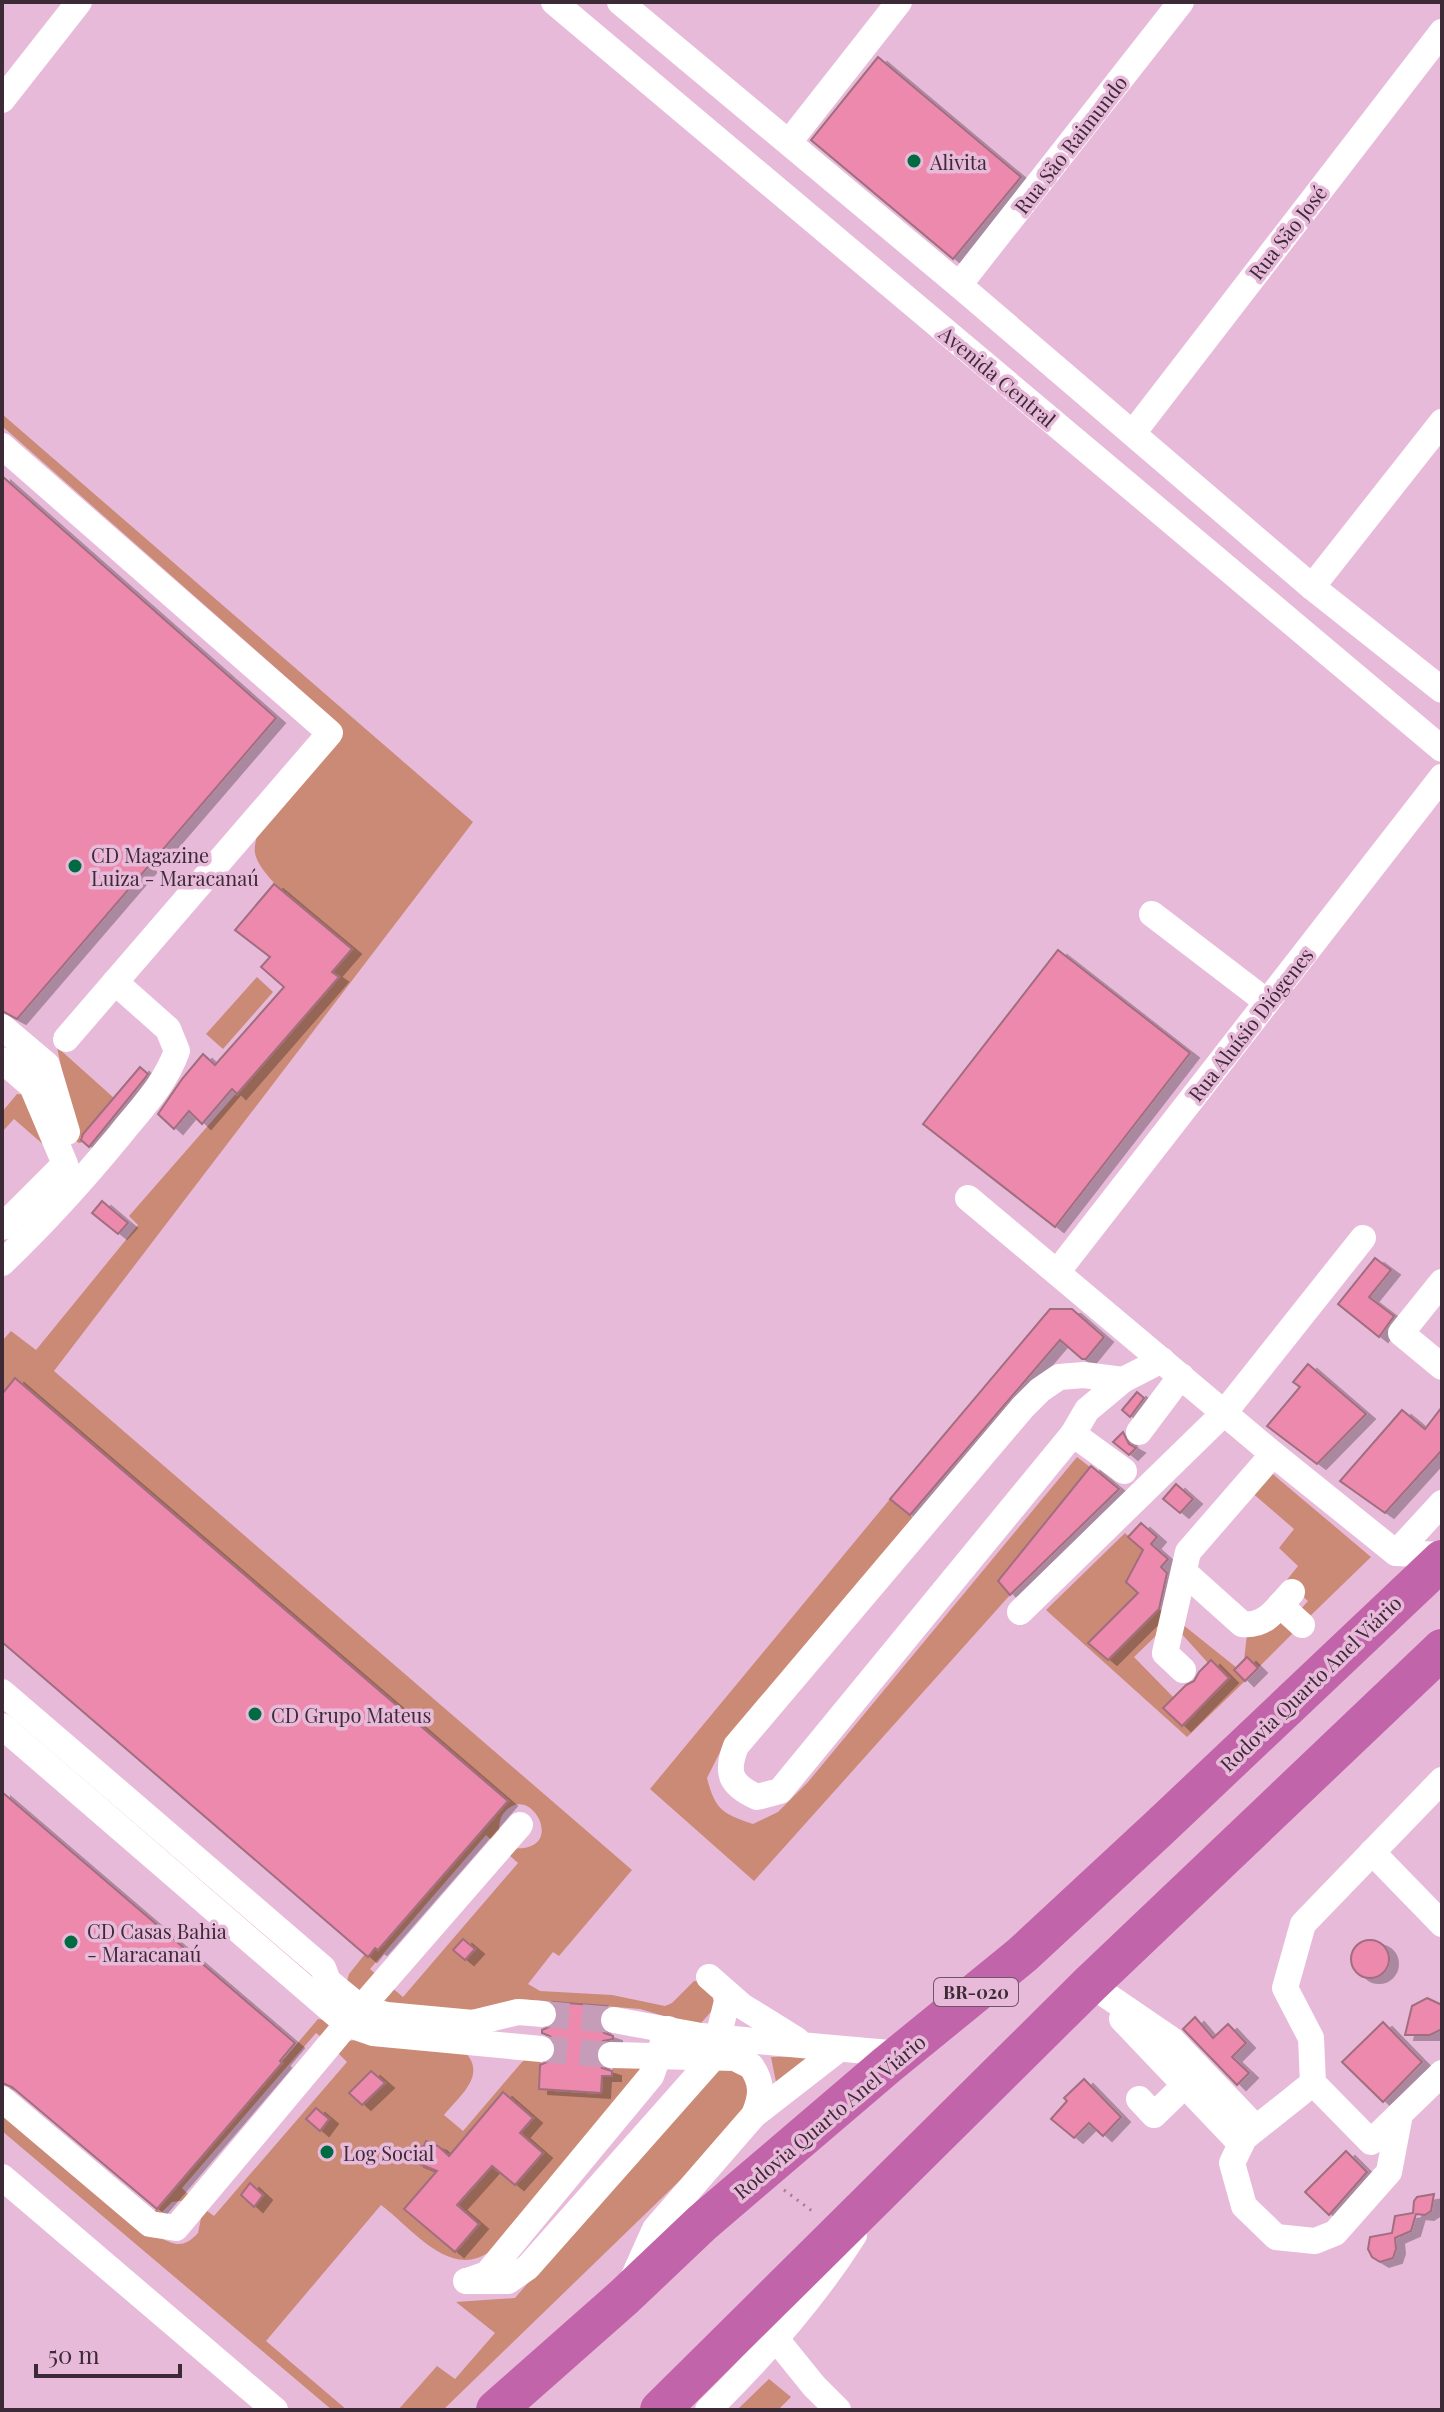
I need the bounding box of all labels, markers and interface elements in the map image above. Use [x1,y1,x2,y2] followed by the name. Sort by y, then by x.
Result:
[1007,69,1133,219] street label: Rua São Raimundo
[929,148,987,175] place label: Alivita
[905,152,923,170] marker: Alivita
[1242,179,1332,285] street label: Rua São José
[933,319,1062,433] street label: Avenida Central
[91,841,259,891] place label: CD Magazine Luiza - Maracanaú
[66,857,84,875] marker: CD Magazine Luiza - Maracanaú
[1182,942,1318,1106] street label: Rua Aluísio Diógenes
[1213,1589,1407,1777] street label: Rodovia Quarto Anel Viário
[271,1701,431,1728] place label: CD Grupo Mateus
[246,1705,264,1723] marker: CD Grupo Mateus
[87,1917,227,1967] place label: CD Casas Bahia - Maracanaú
[62,1933,80,1951] marker: CD Casas Bahia - Maracanaú
[934,1978,1018,2006] road number: BR-020
[727,2028,931,2204] street label: Rodovia Quarto Anel Viário
[343,2139,435,2166] place label: Log Social
[318,2143,336,2161] marker: Log Social
[36,2328,180,2378] scale bar
[48,2338,100,2370] text: 50 m

